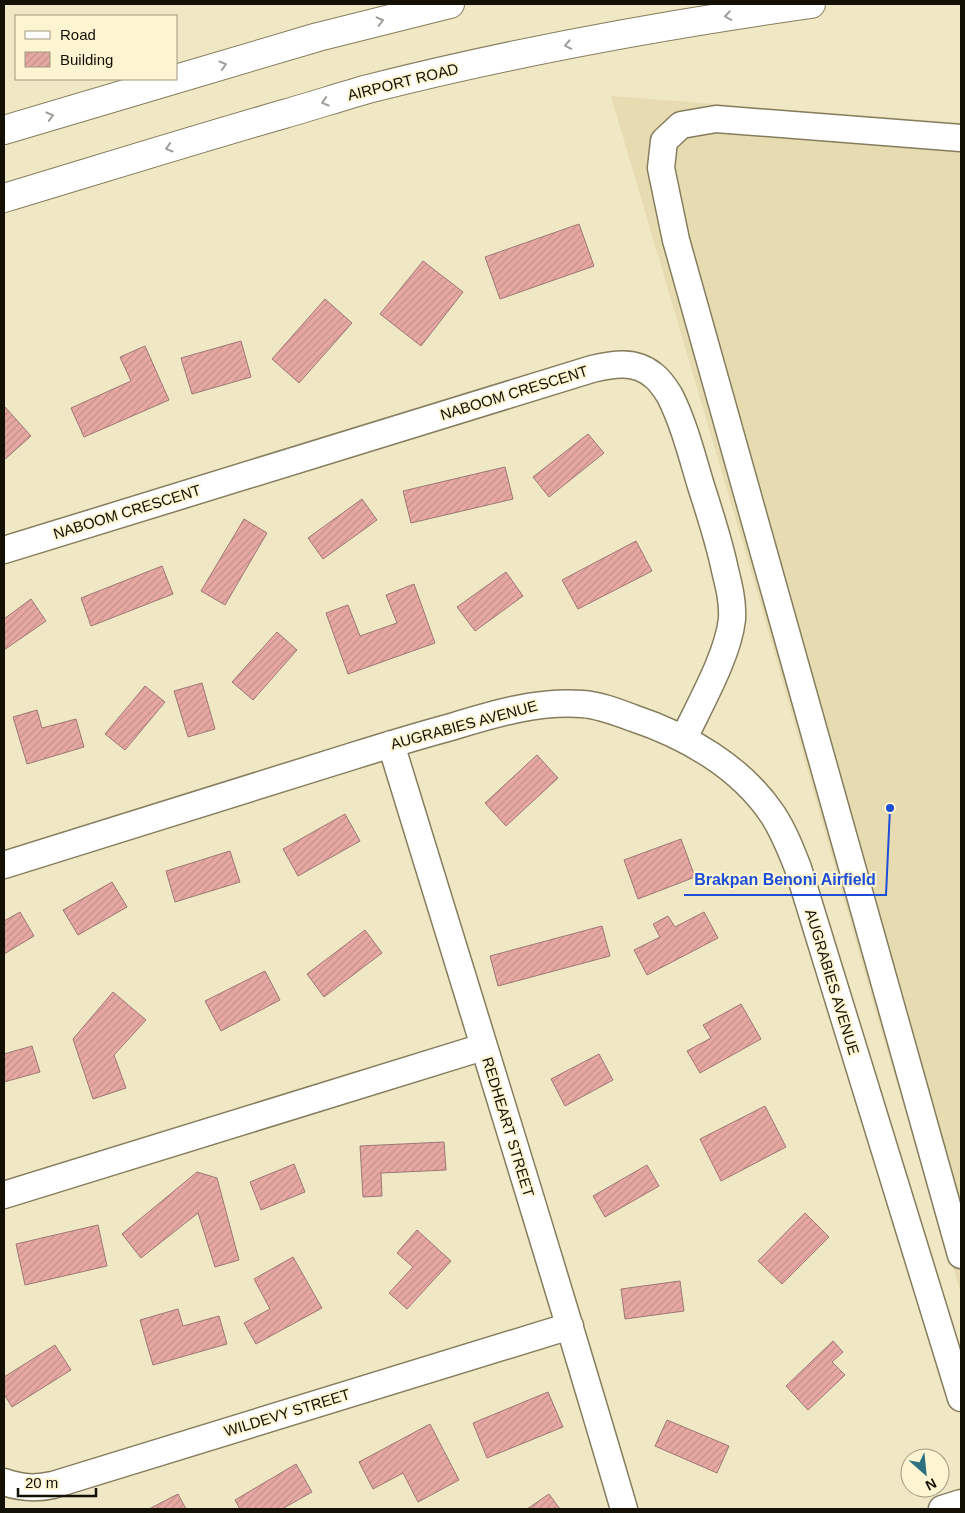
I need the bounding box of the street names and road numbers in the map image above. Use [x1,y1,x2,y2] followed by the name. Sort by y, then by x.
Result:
[346,59,460,104] street label: AIRPORT ROAD
[438,362,590,423] street label: NABOOM CRESCENT
[51,481,203,542] street label: NABOOM CRESCENT
[389,697,539,752] street label: AUGRABIES AVENUE
[802,907,863,1057] street label: AUGRABIES AVENUE
[479,1055,538,1199] street label: REDHEART STREET
[222,1385,352,1440] street label: WILDEVY STREET

